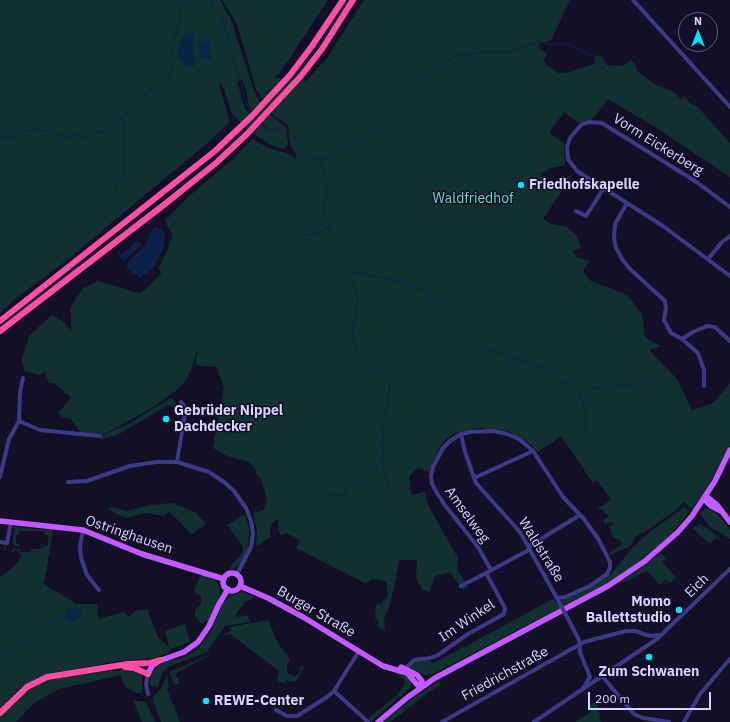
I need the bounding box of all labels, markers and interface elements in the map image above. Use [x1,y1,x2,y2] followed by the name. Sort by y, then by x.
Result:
[678,12,718,52] north arrow
[694,14,702,28] text: N
[610,111,706,179] street label: Vorm Eickerberg
[529,177,640,193] place label: Friedhofskapelle
[516,180,526,190] marker: Friedhofskapelle
[433,191,513,207] park label: Waldfriedhof
[174,403,283,436] place label: Gebrüder Nippel Dachdecker
[161,414,171,424] marker: Gebrüder Nippel Dachdecker
[441,484,493,546] street label: Amselweg
[83,512,175,558] street label: Ostringhausen
[515,515,567,585] street label: Waldstraße
[682,571,712,601] street label: Eich
[274,583,358,641] street label: Burger Straße
[586,594,671,626] place label: Momo Ballettstudio
[436,596,498,646] street label: Im Winkel
[674,605,684,615] marker: Momo Ballettstudio
[459,643,551,705] street label: Friedrichstraße
[644,652,654,662] marker: Zum Schwanen
[599,664,699,680] place label: Zum Schwanen
[590,684,713,710] scale bar
[595,691,630,706] text: 200 m
[214,693,304,709] place label: REWE-Center
[201,696,211,706] marker: REWE-Center

